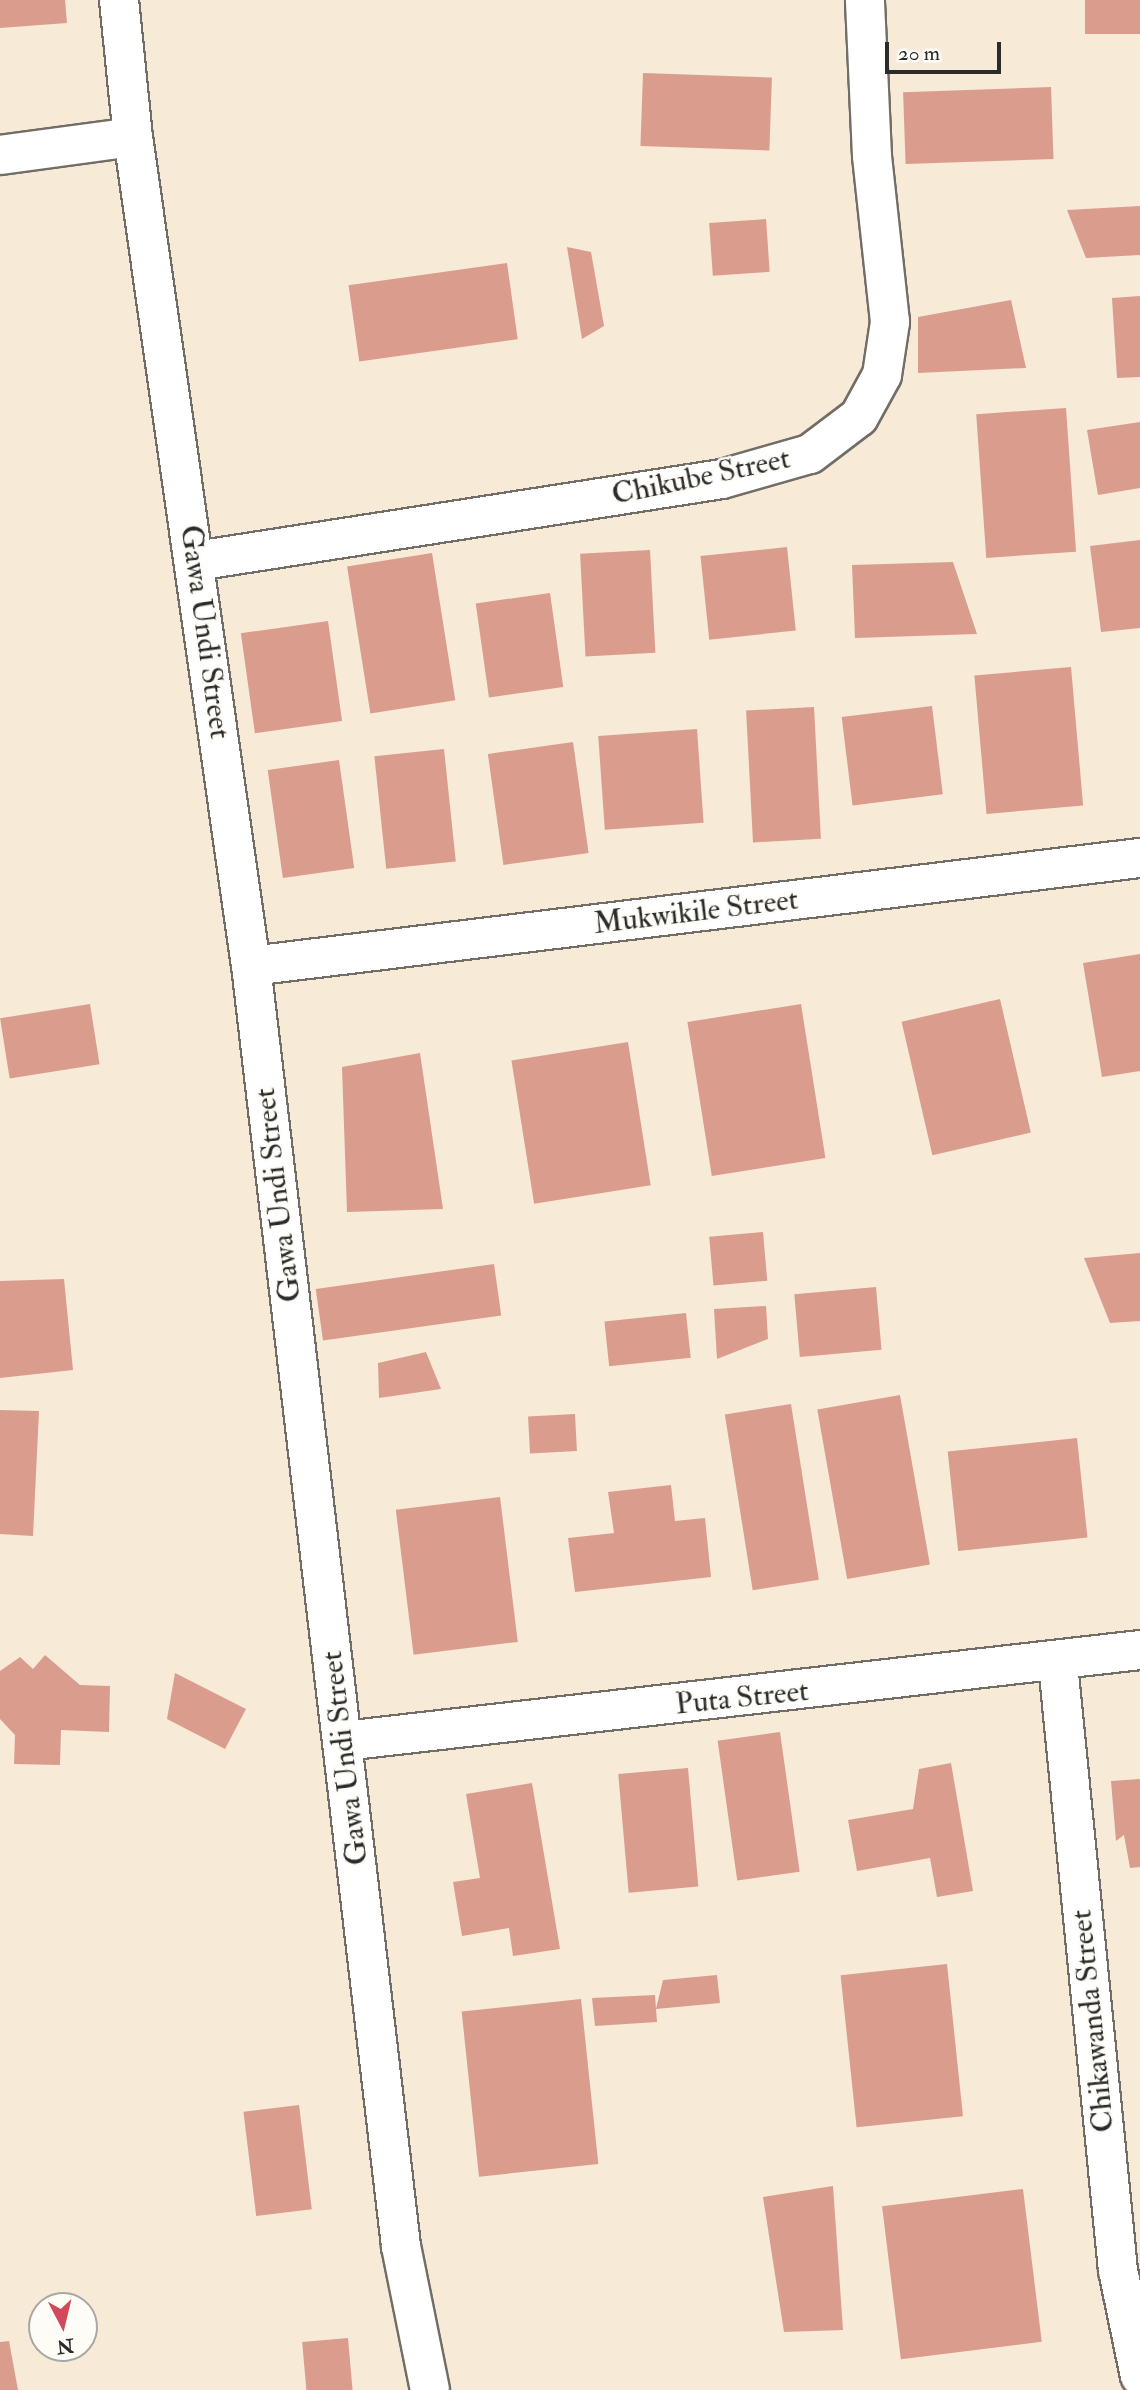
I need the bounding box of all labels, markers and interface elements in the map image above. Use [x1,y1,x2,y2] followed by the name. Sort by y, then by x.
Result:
[888,28,1004,72] scale bar
[898,40,940,67] text: 20 m
[609,441,793,513] street label: Chikube Street
[172,523,238,741] street label: Gawa Undi Street
[592,882,800,942] street label: Mukwikile Street
[247,1086,309,1304] street label: Gawa Undi Street
[314,1649,376,1867] street label: Gawa Undi Street
[674,1673,810,1723] street label: Puta Street
[1063,1908,1123,2134] street label: Chikawanda Street
[28,2292,98,2362] north arrow
[55,2333,75,2359] text: N

